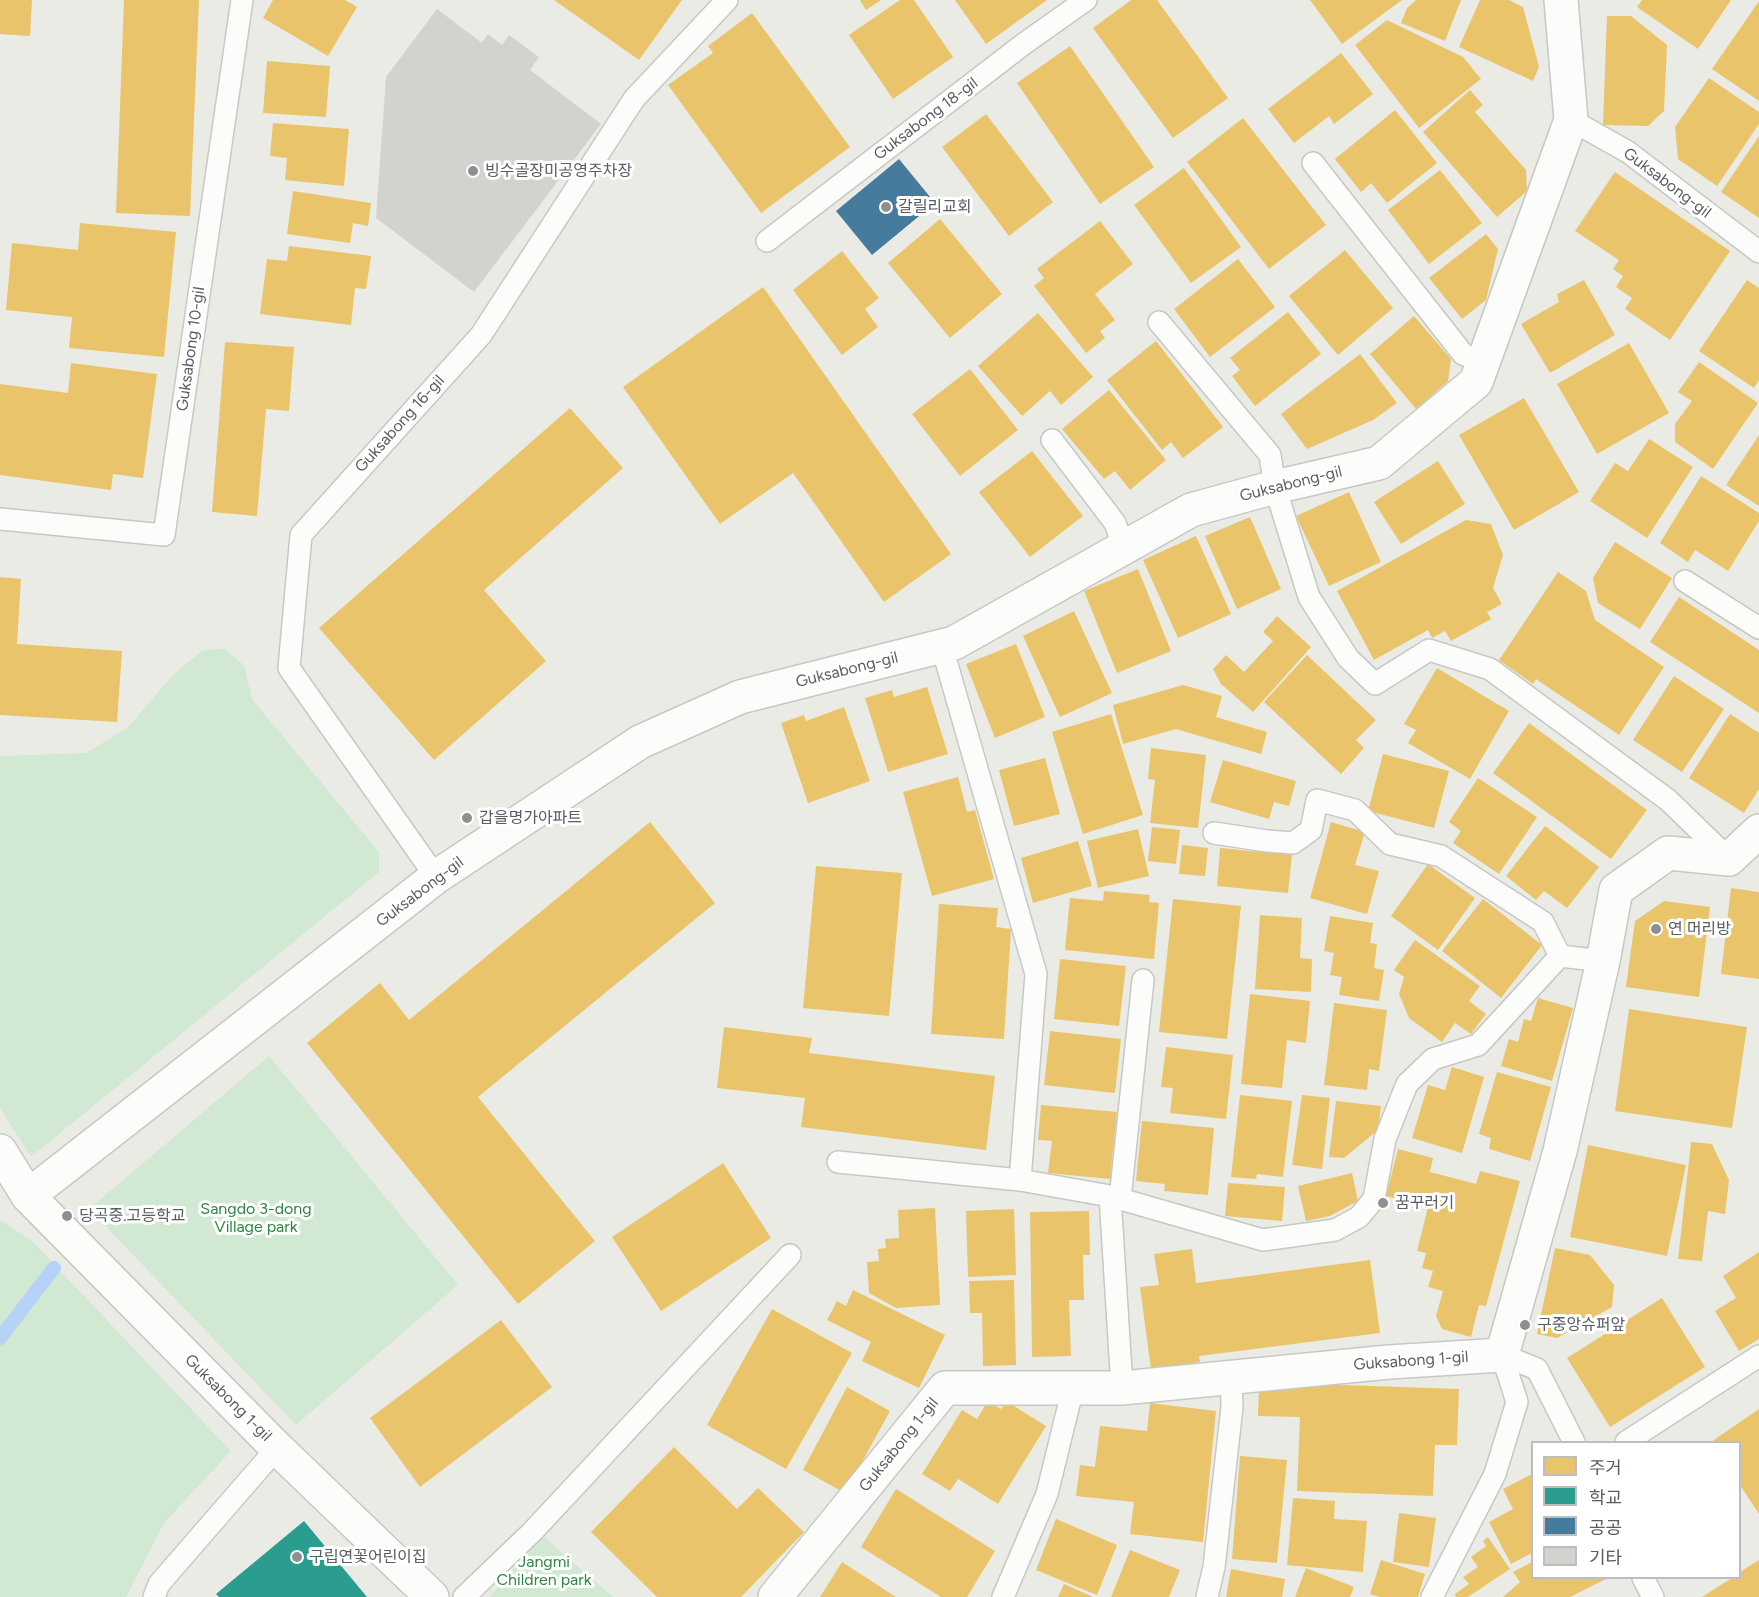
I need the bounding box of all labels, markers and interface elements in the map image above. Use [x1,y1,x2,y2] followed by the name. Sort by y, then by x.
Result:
[870,74,982,164] street label: Guksabong 18-gil
[1619,144,1715,222] street label: Guksabong-gil
[485,161,632,181] place label: 빙수골장미공영주차장
[466,164,480,178] marker: 빙수골장미공영주차장
[898,197,972,217] place label: 갈릴리교회
[879,200,893,214] marker: 갈릴리교회
[173,285,209,413] street label: Guksabong 10-gil
[351,371,449,477] street label: Guksabong 16-gil
[1238,462,1344,506] street label: Guksabong-gil
[794,648,900,692] street label: Guksabong-gil
[479,808,582,828] place label: 갑을명가아파트
[460,811,474,825] marker: 갑을명가아파트
[372,853,468,931] street label: Guksabong-gil
[1668,919,1731,939] place label: 연 머리방
[1649,922,1663,936] marker: 연 머리방
[1395,1193,1454,1213] place label: 꿈꾸러기
[1376,1196,1390,1210] marker: 꿈꾸러기
[200,1199,312,1237] park label: Sangdo 3-dong Village park
[79,1206,185,1226] place label: 당곡중.고등학교
[60,1209,74,1223] marker: 당곡중.고등학교
[1537,1315,1625,1335] place label: 구중앙슈퍼앞
[1518,1318,1532,1332] marker: 구중앙슈퍼앞
[1353,1347,1469,1375] street label: Guksabong 1-gil
[180,1350,276,1446] street label: Guksabong 1-gil
[855,1394,943,1496] street label: Guksabong 1-gil
[1531,1441,1741,1579] legend
[1589,1457,1622,1479] text: 주거
[1589,1487,1622,1509] text: 학교
[1589,1517,1622,1539] text: 공공
[309,1547,427,1567] place label: 구립연꽃어린이집
[1589,1547,1622,1569] text: 기타
[290,1550,304,1564] marker: 구립연꽃어린이집
[497,1552,591,1590] park label: Jangmi Children park

